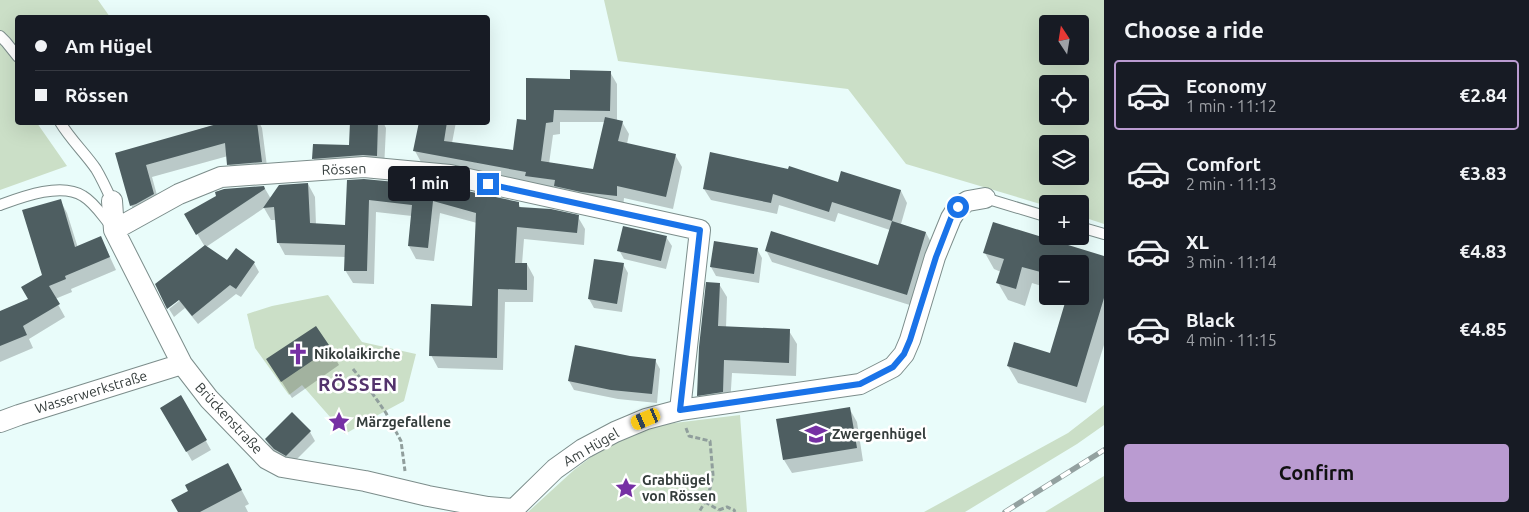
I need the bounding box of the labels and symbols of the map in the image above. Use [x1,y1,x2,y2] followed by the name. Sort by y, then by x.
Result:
[1039,15,1089,65] north arrow
[321,160,367,178] street label: Rössen
[388,166,470,202] callout: 1 min
[477,173,499,195] route end
[947,196,969,218] route start
[285,341,311,367] church icon: Nikolaikirche
[314,346,401,362] place label: Nikolaikirche
[33,367,149,417] street label: Wasserwerkstraße
[318,373,398,395] district label: RÖSSEN
[192,379,266,457] street label: Brückenstraße
[629,406,662,432] car
[326,409,352,435] place icon: Märzgefallene
[356,414,451,430] place label: Märzgefallene
[803,421,829,447] school or university icon: Zwergenhügel
[560,425,622,469] street label: Am Hügel
[832,426,926,442] place label: Zwergenhügel
[642,472,716,504] place label: Grabhügel von Rössen
[613,475,639,501] place icon: Grabhügel von Rössen

